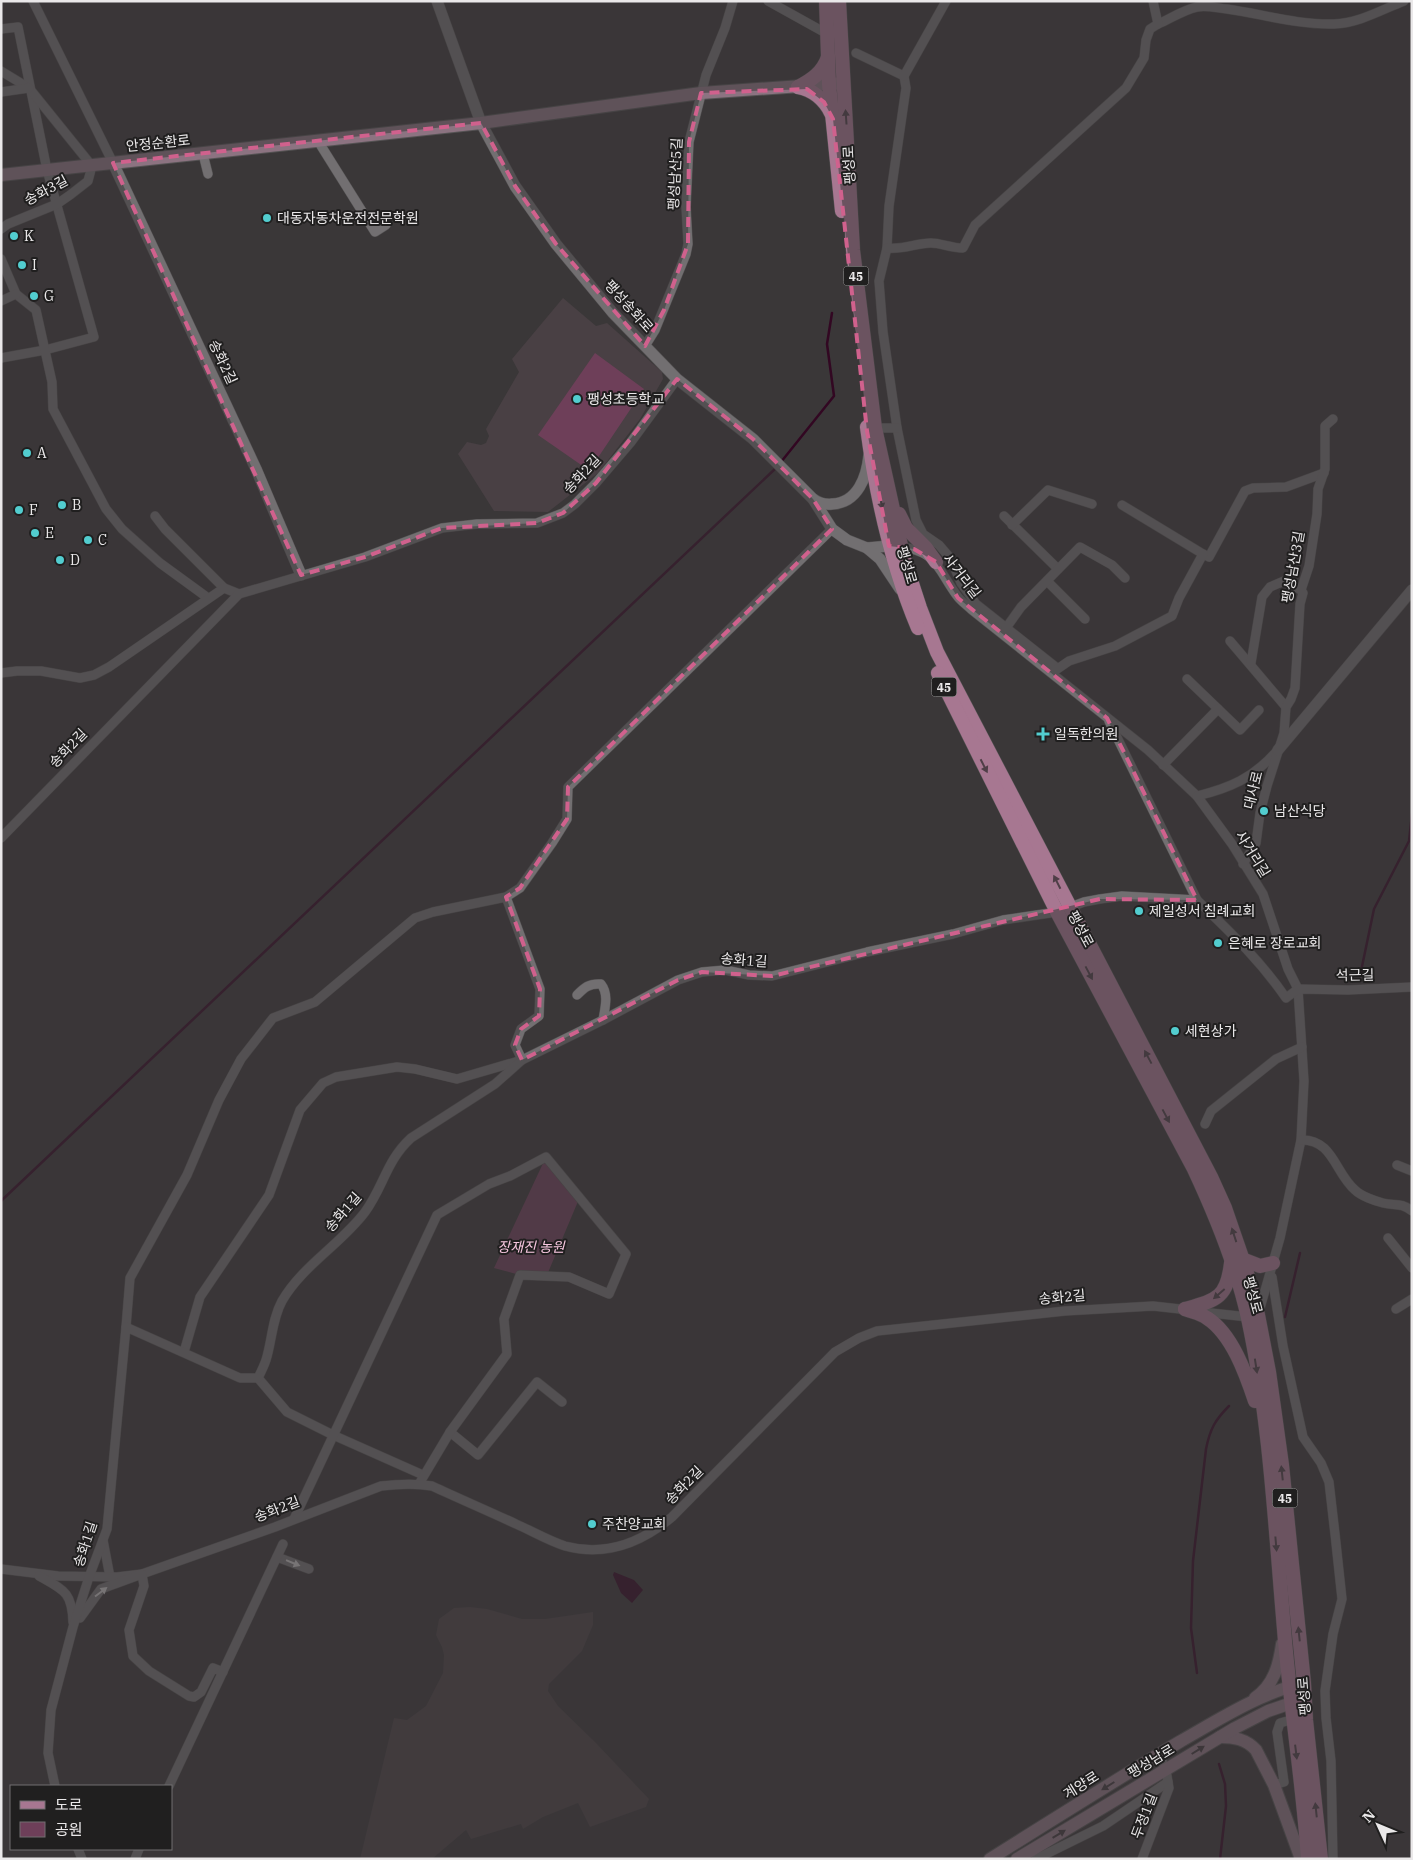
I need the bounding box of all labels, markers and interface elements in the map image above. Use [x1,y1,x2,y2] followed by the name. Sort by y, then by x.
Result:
[842,109,850,125] one-way arrow
[125,131,191,155] street label: 안정순환로
[664,137,686,211] street label: 팽성남산5길
[839,145,859,185] street label: 팽성로
[21,171,71,209] street label: 송화3길
[277,209,419,227] place label: 대동자동차운전전문학원
[261,212,273,224] marker: 대동자동차운전전문학원
[24,227,34,245] place label: K
[8,230,20,242] marker: K
[32,256,37,274] place label: I
[16,259,28,271] marker: I
[844,266,868,286] road number: 45
[601,276,657,336] street label: 팽성송화로
[44,287,54,305] place label: G
[28,290,40,302] marker: G
[205,337,241,387] street label: 송화2길
[587,390,664,408] place label: 팽성초등학교
[571,393,583,405] marker: 팽성초등학교
[37,444,47,462] place label: A
[21,447,33,459] marker: A
[559,451,605,497] street label: 송화2길
[877,494,885,510] one-way arrow
[72,496,81,514] place label: B
[56,499,68,511] marker: B
[29,501,38,519] place label: F
[13,504,25,516] marker: F
[45,524,54,542] place label: E
[29,527,41,539] marker: E
[1278,530,1308,604] street label: 팽성남산3길
[98,531,107,549] place label: C
[82,534,94,546] marker: C
[893,544,921,586] street label: 팽성로
[939,550,985,602] street label: 사거리길
[70,551,80,569] place label: D
[54,554,66,566] marker: D
[932,678,956,696] road number: 45
[45,725,91,771] street label: 송화2길
[1054,725,1118,743] place label: 일독한의원
[1036,727,1050,741] marker: 일독한의원
[980,759,988,773] one-way arrow
[1240,769,1266,811] street label: 대사로
[1274,802,1326,820] place label: 남산식당
[1258,805,1270,817] marker: 남산식당
[1232,827,1274,881] street label: 사거리길
[1052,876,1061,889] one-way arrow
[1149,902,1255,920] place label: 제일성서 침례교회
[1133,905,1145,917] marker: 제일성서 침례교회
[1064,908,1098,950] street label: 팽성로
[1228,934,1321,952] place label: 은혜로 장로교회
[1212,937,1224,949] marker: 은혜로 장로교회
[720,949,768,971] street label: 송화1길
[1085,966,1093,980] one-way arrow
[1336,966,1374,984] street label: 석근길
[1185,1022,1237,1040] place label: 세현상가
[1169,1025,1181,1037] marker: 세현상가
[1144,1050,1153,1064] one-way arrow
[1162,1109,1170,1124] one-way arrow
[321,1188,365,1236] street label: 송화1길
[1230,1227,1238,1242] one-way arrow
[497,1238,566,1256] park label: 장재진 농원
[1239,1274,1267,1316] street label: 팽성로
[1038,1286,1086,1308] street label: 송화2길
[1214,1288,1226,1300] one-way arrow
[1252,1358,1260,1374] one-way arrow
[661,1462,707,1508] street label: 송화2길
[1278,1464,1286,1480] one-way arrow
[1272,1489,1298,1508] road number: 45
[252,1492,302,1526] street label: 송화2길
[602,1515,666,1533] place label: 주찬양교회
[586,1518,598,1530] marker: 주찬양교회
[69,1519,101,1569] street label: 송화1길
[1273,1537,1281,1553] one-way arrow
[286,1559,301,1567] one-way arrow
[94,1586,107,1597] one-way arrow
[1295,1626,1303,1642] one-way arrow
[1294,1676,1314,1716] street label: 팽성로
[1124,1740,1178,1782] street label: 팽성남로
[1192,1745,1205,1754] one-way arrow
[1292,1745,1300,1761] one-way arrow
[1060,1767,1102,1803] street label: 계양로
[1101,1781,1115,1790] one-way arrow
[10,1785,172,1850] legend
[1127,1791,1161,1841] street label: 두정1길
[55,1795,83,1814] text: 도로
[1353,1800,1403,1850] north arrow
[1312,1802,1320,1818] one-way arrow
[1358,1806,1379,1826] text: N
[55,1820,83,1839] text: 공원
[1053,1829,1066,1838] one-way arrow

